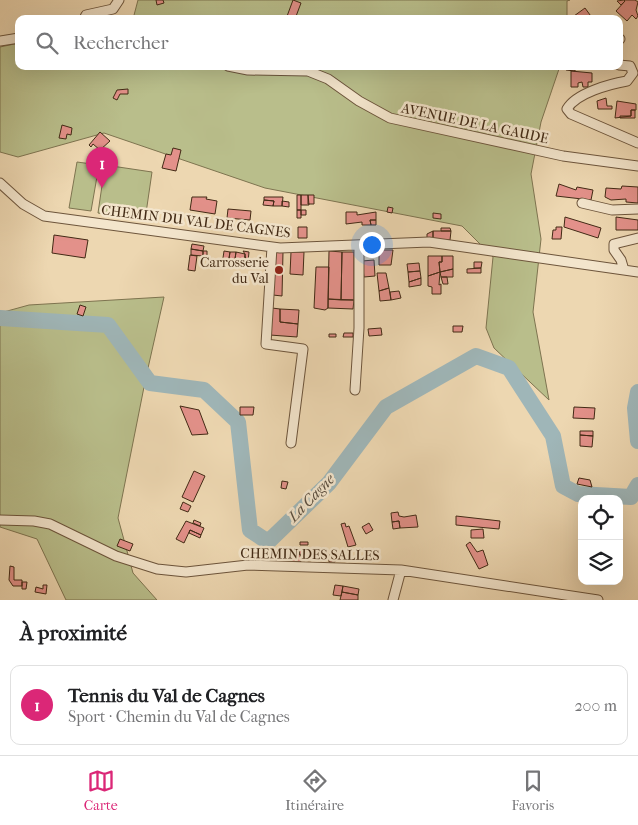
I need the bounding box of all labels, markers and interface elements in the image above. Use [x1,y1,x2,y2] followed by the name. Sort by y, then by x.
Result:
[15,15,623,70] search box
[33,29,61,57] icon: search
[73,32,169,54] text: Rechercher
[399,99,551,148] street label: AVENUE DE LA GAUDE
[86,147,118,188] pin: 1
[100,201,292,242] street label: CHEMIN DU VAL DE CAGNES
[359,232,385,258] your location
[200,254,269,287] place label: Carrosserie du Val
[273,264,285,276] marker: Carrosserie du Val
[283,470,339,526] water label: La Cagne
[578,495,623,585] map controls
[578,495,623,540] button: locate
[578,540,623,585] button: layers
[240,545,380,564] street label: CHEMIN DES SALLES
[20,621,127,645] text: À proximité
[68,685,265,707] text: Tennis du Val de Cagnes
[34,696,40,715] text: 1
[574,696,617,715] text: 200 m
[68,707,290,726] text: Sport · Chemin du Val de Cagnes
[84,767,118,814] tab: Carte
[285,767,344,814] tab: Itinéraire
[512,767,554,814] tab: Favoris

